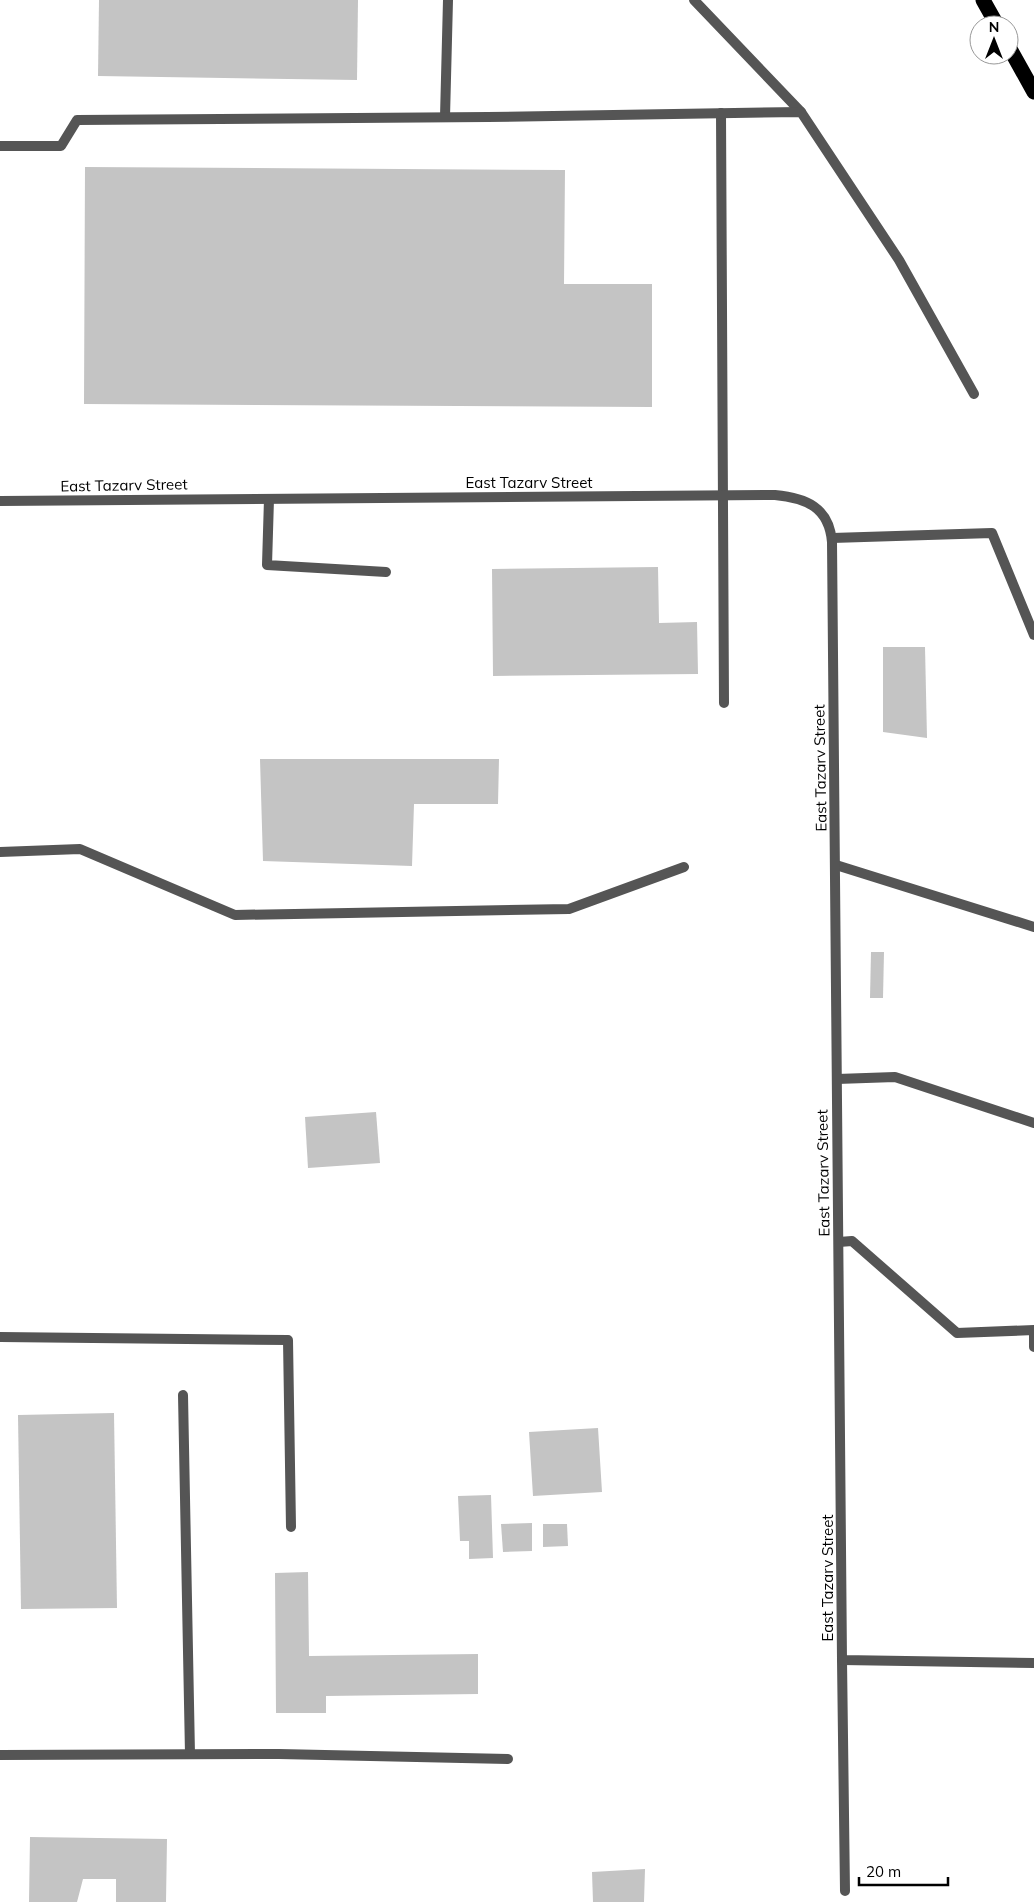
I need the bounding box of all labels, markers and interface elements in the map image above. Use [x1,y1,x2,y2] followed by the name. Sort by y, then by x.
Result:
[969,15,1019,65] north arrow
[989,18,999,36] text: N
[465,473,593,492] street label: East Tazarv Street
[60,474,188,496] street label: East Tazarv Street
[809,704,831,832] street label: East Tazarv Street
[812,1109,834,1237] street label: East Tazarv Street
[818,1514,837,1642] street label: East Tazarv Street
[859,1854,948,1886] scale bar
[866,1862,901,1881] text: 20 m

